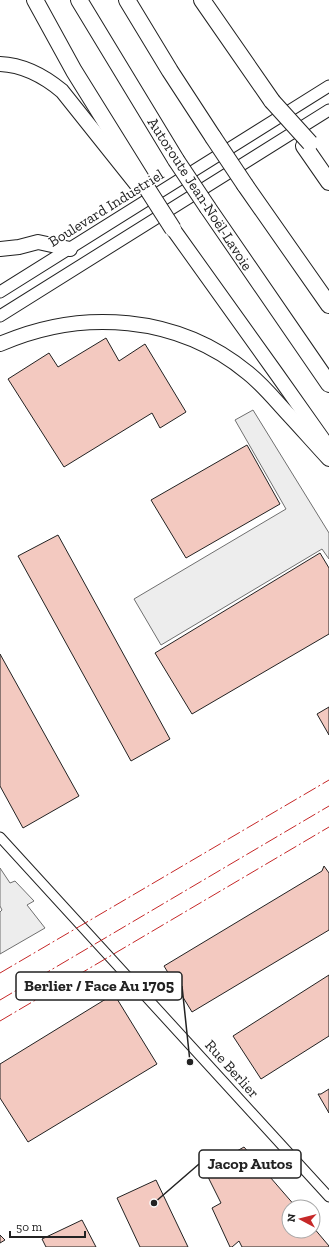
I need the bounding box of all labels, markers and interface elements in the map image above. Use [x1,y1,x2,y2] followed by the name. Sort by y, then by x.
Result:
[144,114,256,274] street label: Autoroute Jean-Noël-Lavoie
[45,165,167,251] street label: Boulevard Industriel
[16,972,182,1000] callout: Berlier / Face Au 1705
[24,976,174,995] text: Berlier / Face Au 1705
[201,1036,263,1102] street label: Rue Berlier
[199,1150,301,1178] callout: Jacop Autos
[207,1154,293,1173] text: Jacop Autos
[281,1199,321,1239] north arrow
[285,1212,299,1223] text: N
[10,1213,85,1239] scale bar
[16,1220,43,1234] text: 50 m

